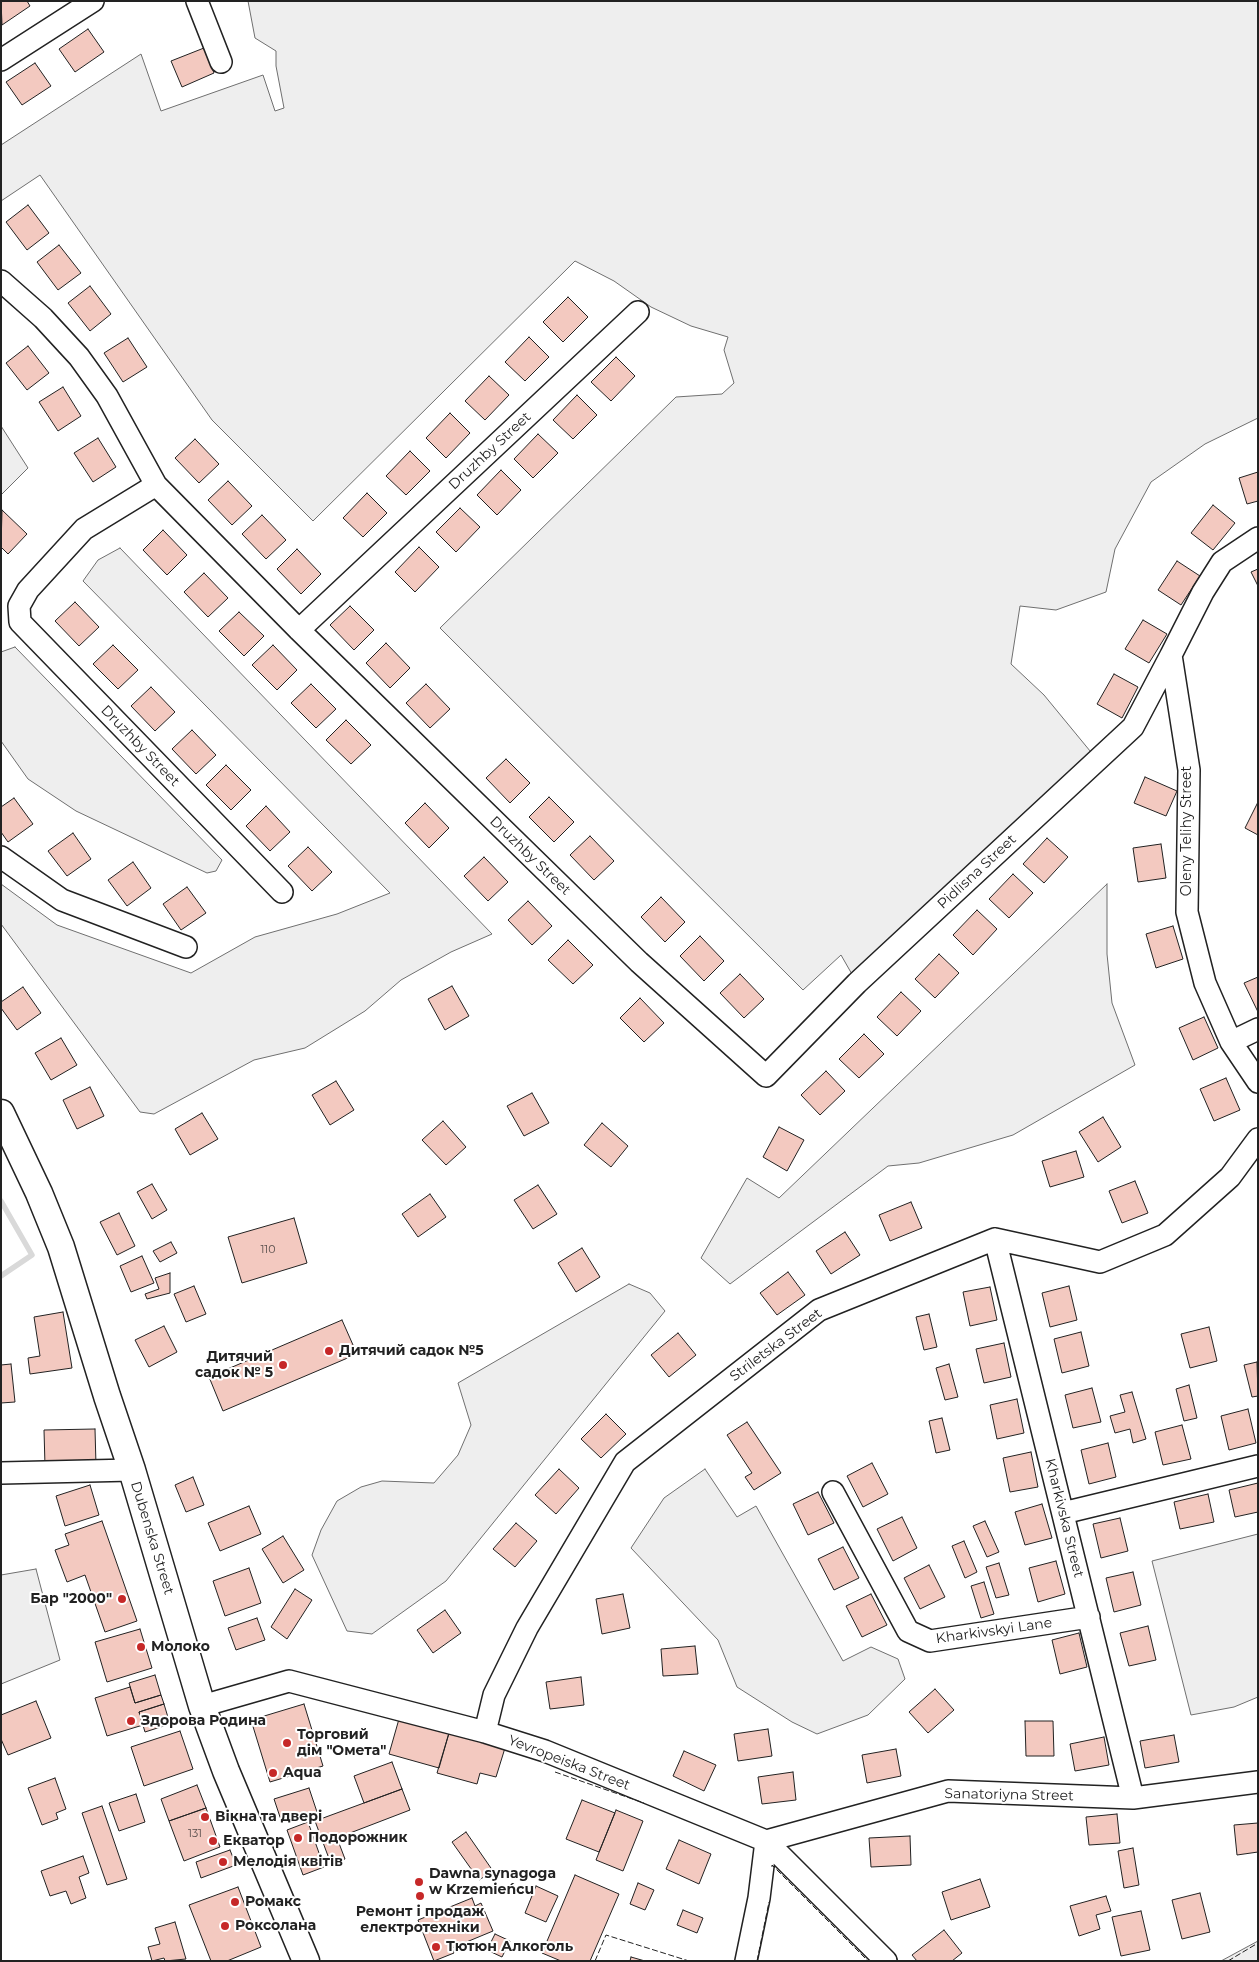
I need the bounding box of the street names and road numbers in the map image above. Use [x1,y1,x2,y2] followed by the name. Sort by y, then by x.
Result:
[445,409,535,493] street label: Druzhby Street
[97,702,183,790] street label: Druzhby Street
[1179,766,1195,896] street label: Oleny Telihy Street
[486,813,574,899] street label: Druzhby Street
[934,831,1020,913] street label: Pidlisna Street
[727,1305,825,1385] street label: Striletska Street
[1041,1457,1087,1579] street label: Kharkivska Street
[127,1479,177,1597] street label: Dubenska Street
[935,1615,1053,1647] street label: Kharkivskyi Lane
[506,1732,632,1794] street label: Yevropeiska Street
[944,1785,1074,1805] street label: Sanatoriyna Street

